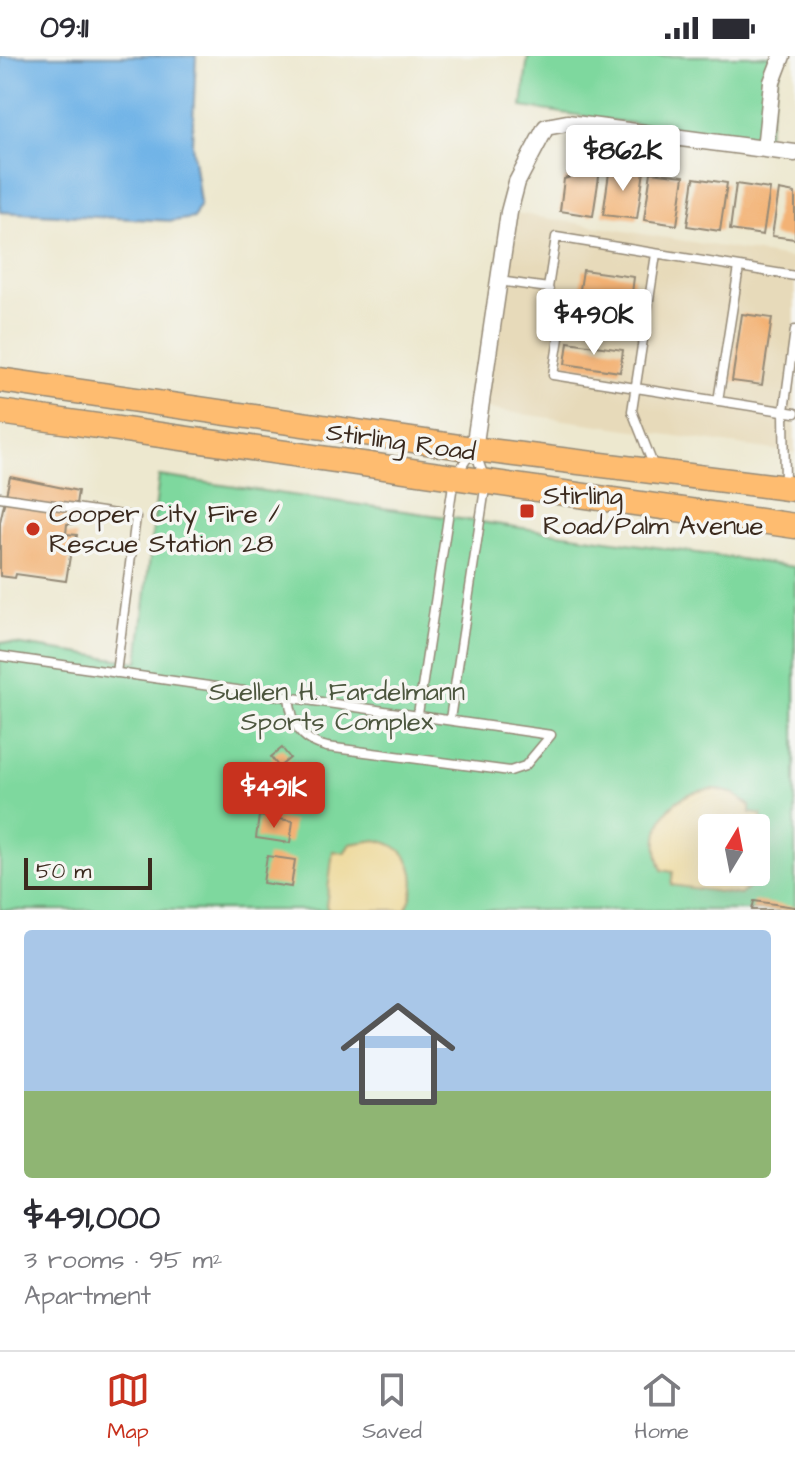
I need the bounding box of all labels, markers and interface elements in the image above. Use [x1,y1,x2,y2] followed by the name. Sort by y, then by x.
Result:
[40,7,89,49] text: 09:11
[567,125,679,193] pin: $862K
[584,133,662,169] text: $862K
[538,289,650,357] pin: $490K
[554,297,634,333] text: $490K
[324,414,478,472] street label: Stirling Road
[543,478,764,544] place label: Stirling Road/Palm Avenue
[49,496,280,562] place label: Cooper City Fire / Rescue Station 28
[518,502,536,520] marker: Stirling Road/Palm Avenue
[24,520,42,538] marker: Cooper City Fire / Rescue Station 28
[209,674,465,740] park label: Suellen H. Fardelmann Sports Complex
[218,762,330,830] pin: $491K
[241,770,307,806] text: $491K
[698,814,770,886] north arrow
[698,814,770,886] map controls
[24,854,152,890] scale bar
[36,856,91,887] text: 50 m
[326,982,470,1126] icon: home
[24,1194,160,1242] text: $491,000
[24,1242,223,1278] text: 3 rooms · 95 m²
[24,1278,151,1314] text: Apartment
[106,1368,150,1447] tab: Map
[362,1368,422,1447] tab: Saved
[634,1368,689,1447] tab: Home

